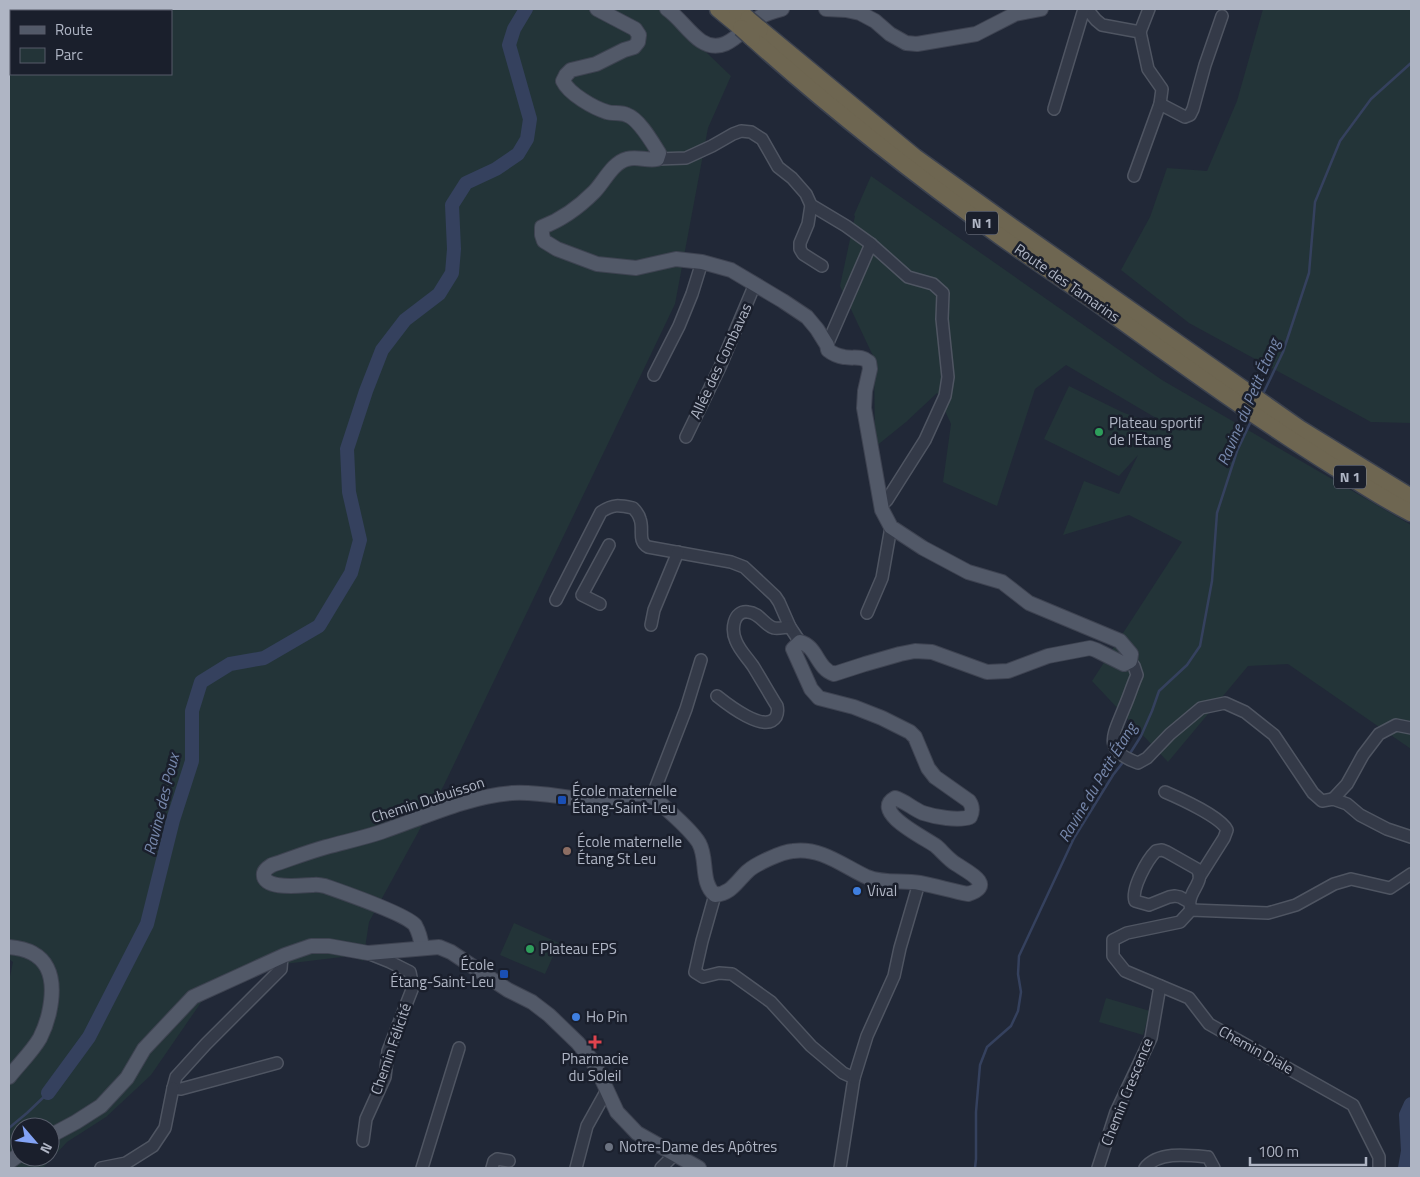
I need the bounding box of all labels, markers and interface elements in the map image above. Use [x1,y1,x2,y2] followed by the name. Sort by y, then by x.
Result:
[10,10,172,75] legend
[55,18,93,41] text: Route
[55,43,83,66] text: Parc
[966,212,998,234] road number: N 1
[1010,237,1125,328] street label: Route des Tamarins
[684,299,757,423] street label: Allée des Combavas
[1210,333,1287,469] water label: Ravine du Petit Étang
[1109,411,1202,451] place label: Plateau sportif de l'Etang
[1093,426,1105,438] marker: Plateau sportif de l'Etang
[1334,466,1366,488] road number: N 1
[1052,716,1144,846] water label: Ravine du Petit Étang
[137,749,186,857] water label: Ravine des Poux
[368,770,487,829] street label: Chemin Dubuisson
[572,779,677,819] place label: École maternelle Étang-Saint-Leu
[556,794,568,806] marker: École maternelle Étang-Saint-Leu
[577,830,682,870] place label: École maternelle Étang St Leu
[561,845,573,857] marker: École maternelle Étang St Leu
[867,879,897,902] place label: Vival
[851,885,863,897] marker: Vival
[540,937,617,960] place label: Plateau EPS
[524,943,536,955] marker: Plateau EPS
[390,953,494,993] place label: École Étang-Saint-Leu
[498,968,510,980] marker: École Étang-Saint-Leu
[364,1000,417,1098] street label: Chemin Félicité
[586,1005,628,1028] place label: Ho Pin
[570,1011,582,1023] marker: Ho Pin
[1215,1020,1298,1080] street label: Chemin Diale
[1094,1034,1159,1149] street label: Chemin Crescence
[589,1036,601,1048] marker: Pharmacie du Soleil
[561,1047,629,1087] place label: Pharmacie du Soleil
[10,1117,60,1167] north arrow
[1250,1134,1366,1166] scale bar
[619,1135,777,1158] place label: Notre-Dame des Apôtres
[35,1139,58,1158] text: N
[1258,1140,1299,1163] text: 100 m
[603,1141,615,1153] marker: Notre-Dame des Apôtres

